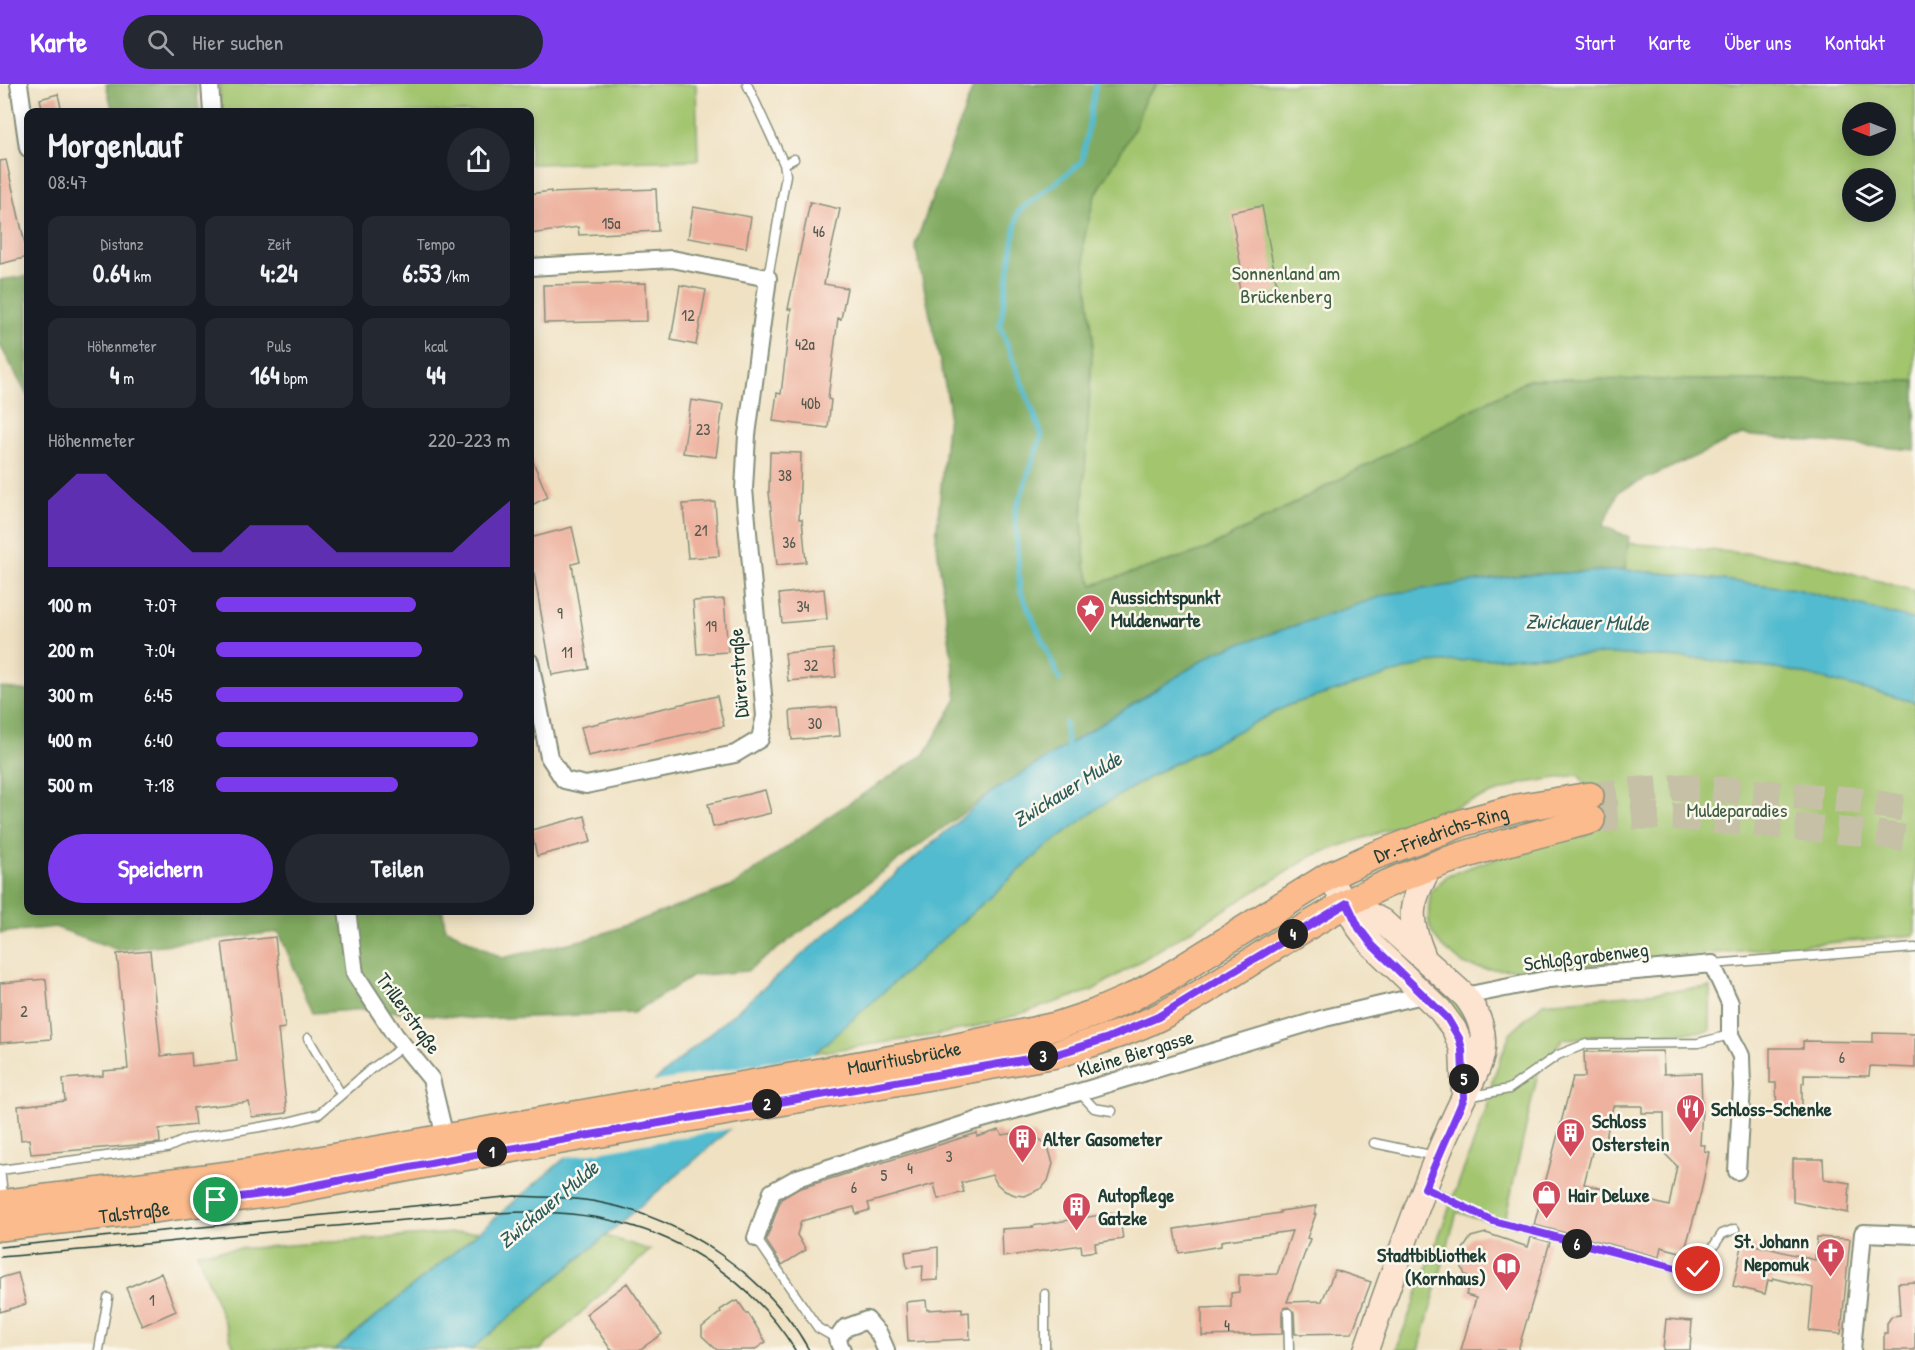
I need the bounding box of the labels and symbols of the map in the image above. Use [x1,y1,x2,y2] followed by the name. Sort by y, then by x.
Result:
[1842,102,1896,156] north arrow
[602,212,620,234] house number: 15a
[813,220,825,242] house number: 46
[1232,259,1340,309] park label: Sonnenland am Brückenberg
[681,304,695,326] house number: 12
[795,333,815,355] house number: 42a
[801,392,821,414] house number: 40b
[696,418,710,440] house number: 23
[778,464,792,486] house number: 38
[694,519,708,541] house number: 21
[782,531,796,553] house number: 36
[1111,583,1221,633] place label: Aussichtspunkt Muldenwarte
[1074,592,1106,634] place icon: Aussichtspunkt Muldenwarte
[796,595,810,617] house number: 34
[557,602,563,624] house number: 9
[1525,606,1650,638] water label: Zwickauer Mulde
[705,615,717,637] house number: 19
[721,627,755,719] street label: Dürerstraße
[561,641,573,663] house number: 11
[804,654,819,676] house number: 32
[808,712,822,734] house number: 30
[1007,743,1128,834] water label: Zwickauer Mulde
[1687,796,1788,823] park label: Muldeparadies
[1370,797,1511,868] street label: Dr.-Friedrichs-Ring
[1278,919,1308,949] pin: 4
[1522,935,1650,977] street label: Schloßgrabenweg
[370,967,448,1059] street label: Trillerstraße
[20,1000,28,1022] house number: 2
[1074,1023,1196,1083] street label: Kleine Biergasse
[845,1033,963,1080] street label: Mauritiusbrücke
[1028,1041,1058,1071] pin: 3
[1839,1046,1845,1068] house number: 6
[1449,1064,1479,1094] pin: 5
[752,1089,782,1119] pin: 2
[1674,1092,1706,1134] restaurant icon: Schloss-Schenke
[1711,1095,1832,1122] place label: Schloss-Schenke
[1592,1107,1669,1157] place label: Schloss Osterstein
[1555,1116,1587,1158] building icon: Schloss Osterstein
[1006,1122,1038,1164] building icon: Alter Gasometer
[1043,1125,1163,1152] place label: Alter Gasometer
[477,1137,507,1167] pin: 1
[945,1145,953,1167] house number: 3
[492,1152,606,1255] water label: Zwickauer Mulde
[907,1157,913,1179] house number: 4
[881,1164,888,1186] house number: 5
[190,1174,241,1225] pin
[851,1176,857,1198] house number: 6
[1531,1178,1563,1220] shop icon: Hair Deluxe
[1098,1181,1174,1231] place label: Autopflege Gatzke
[1568,1181,1650,1208] place label: Hair Deluxe
[1061,1190,1093,1232] building icon: Autopflege Gatzke
[97,1193,171,1229] street label: Talstraße
[1734,1227,1810,1278] place label: St. Johann Nepomuk
[1562,1229,1592,1259] pin: 6
[1814,1236,1846,1278] church icon: St. Johann Nepomuk
[1377,1241,1487,1291] place label: Stadtbibliothek (Kornhaus)
[1672,1243,1723,1294] pin
[1491,1250,1523,1292] library icon: Stadtbibliothek (Kornhaus)
[149,1289,155,1311] house number: 1
[1224,1314,1230,1336] house number: 4

